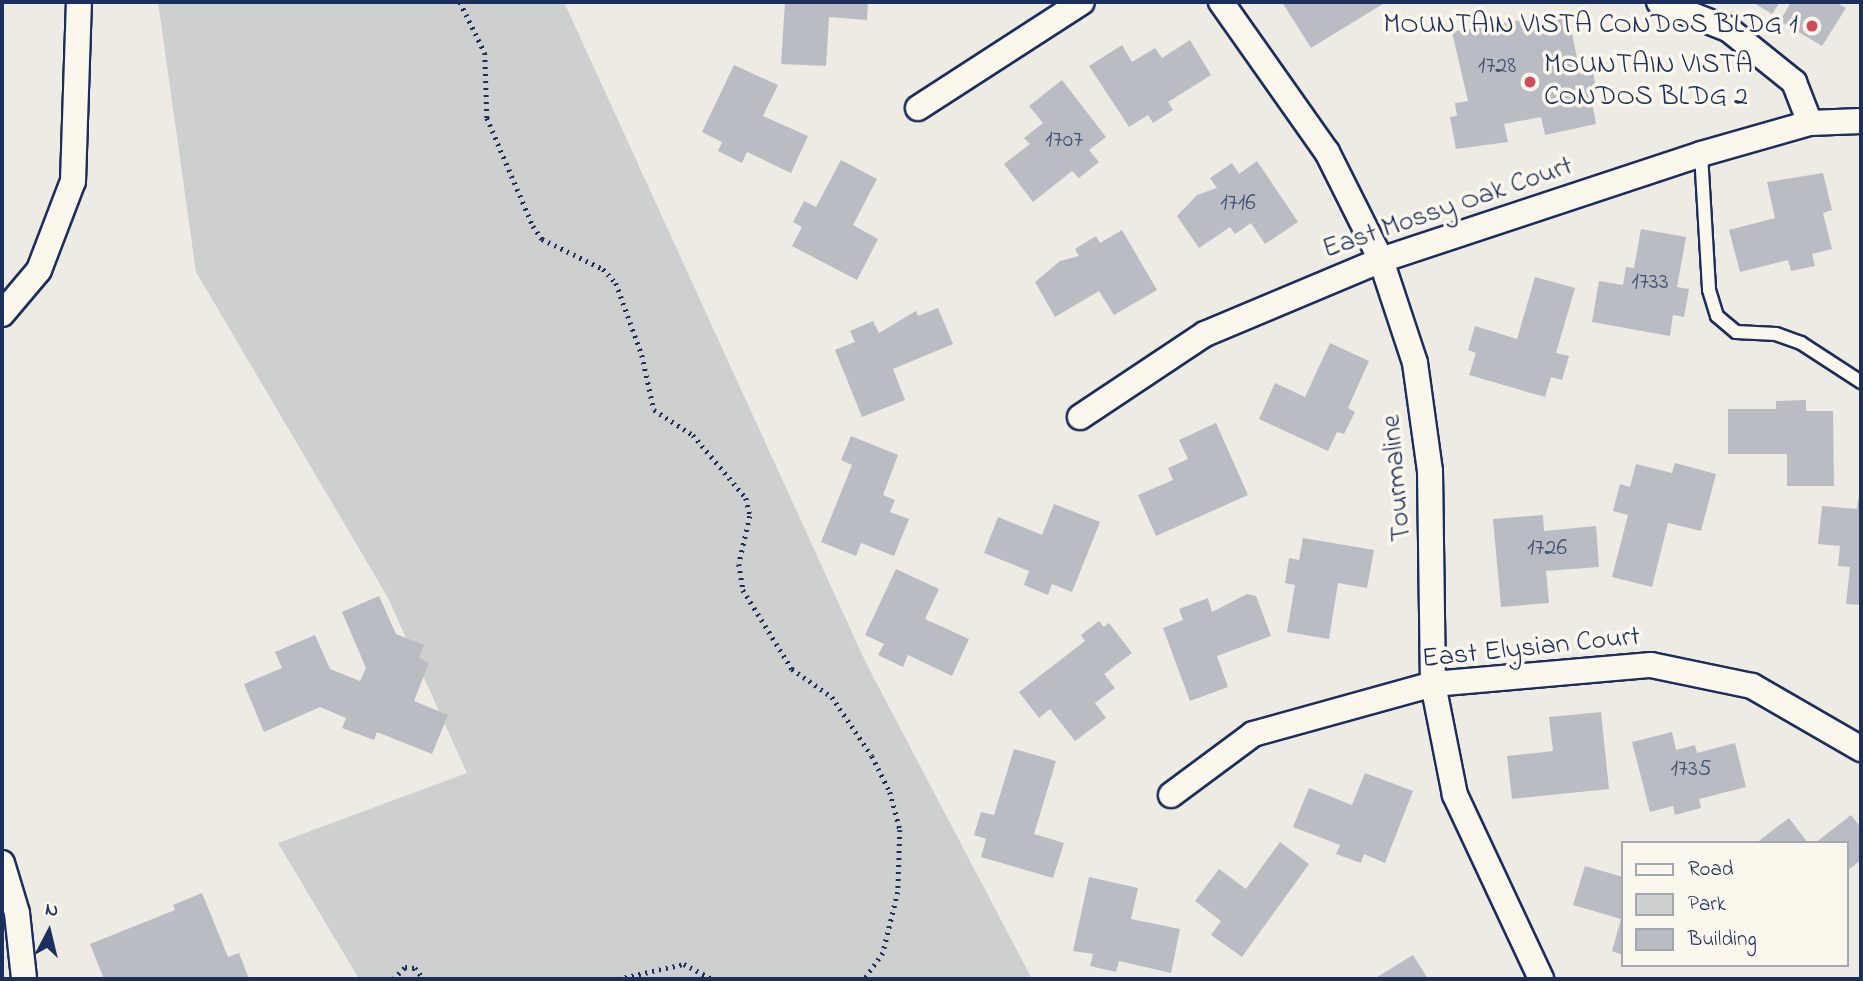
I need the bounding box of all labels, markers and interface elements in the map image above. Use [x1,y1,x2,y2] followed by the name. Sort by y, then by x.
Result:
[1383,9,1798,43] place label: MOUNTAIN VISTA CONDOS BLDG 1
[1804,18,1820,34] marker: MOUNTAIN VISTA CONDOS BLDG 1
[1544,49,1753,115] place label: MOUNTAIN VISTA CONDOS BLDG 2
[1478,53,1516,81] house number: 1728
[1522,74,1538,90] marker: MOUNTAIN VISTA CONDOS BLDG 2
[1045,127,1083,155] house number: 1707
[1319,150,1577,268] street label: East Mossy Oak Court
[1220,190,1256,218] house number: 1716
[1631,269,1669,297] house number: 1733
[1376,413,1420,543] street label: Tourmaline
[1527,535,1567,563] house number: 1726
[1420,621,1642,677] street label: East Elysian Court
[1670,756,1712,784] house number: 1735
[1622,841,1849,967] legend
[1688,855,1734,885] text: Road
[1688,890,1726,920] text: Park
[44,896,60,925] text: N
[14,897,84,967] north arrow
[1688,925,1757,955] text: Building

